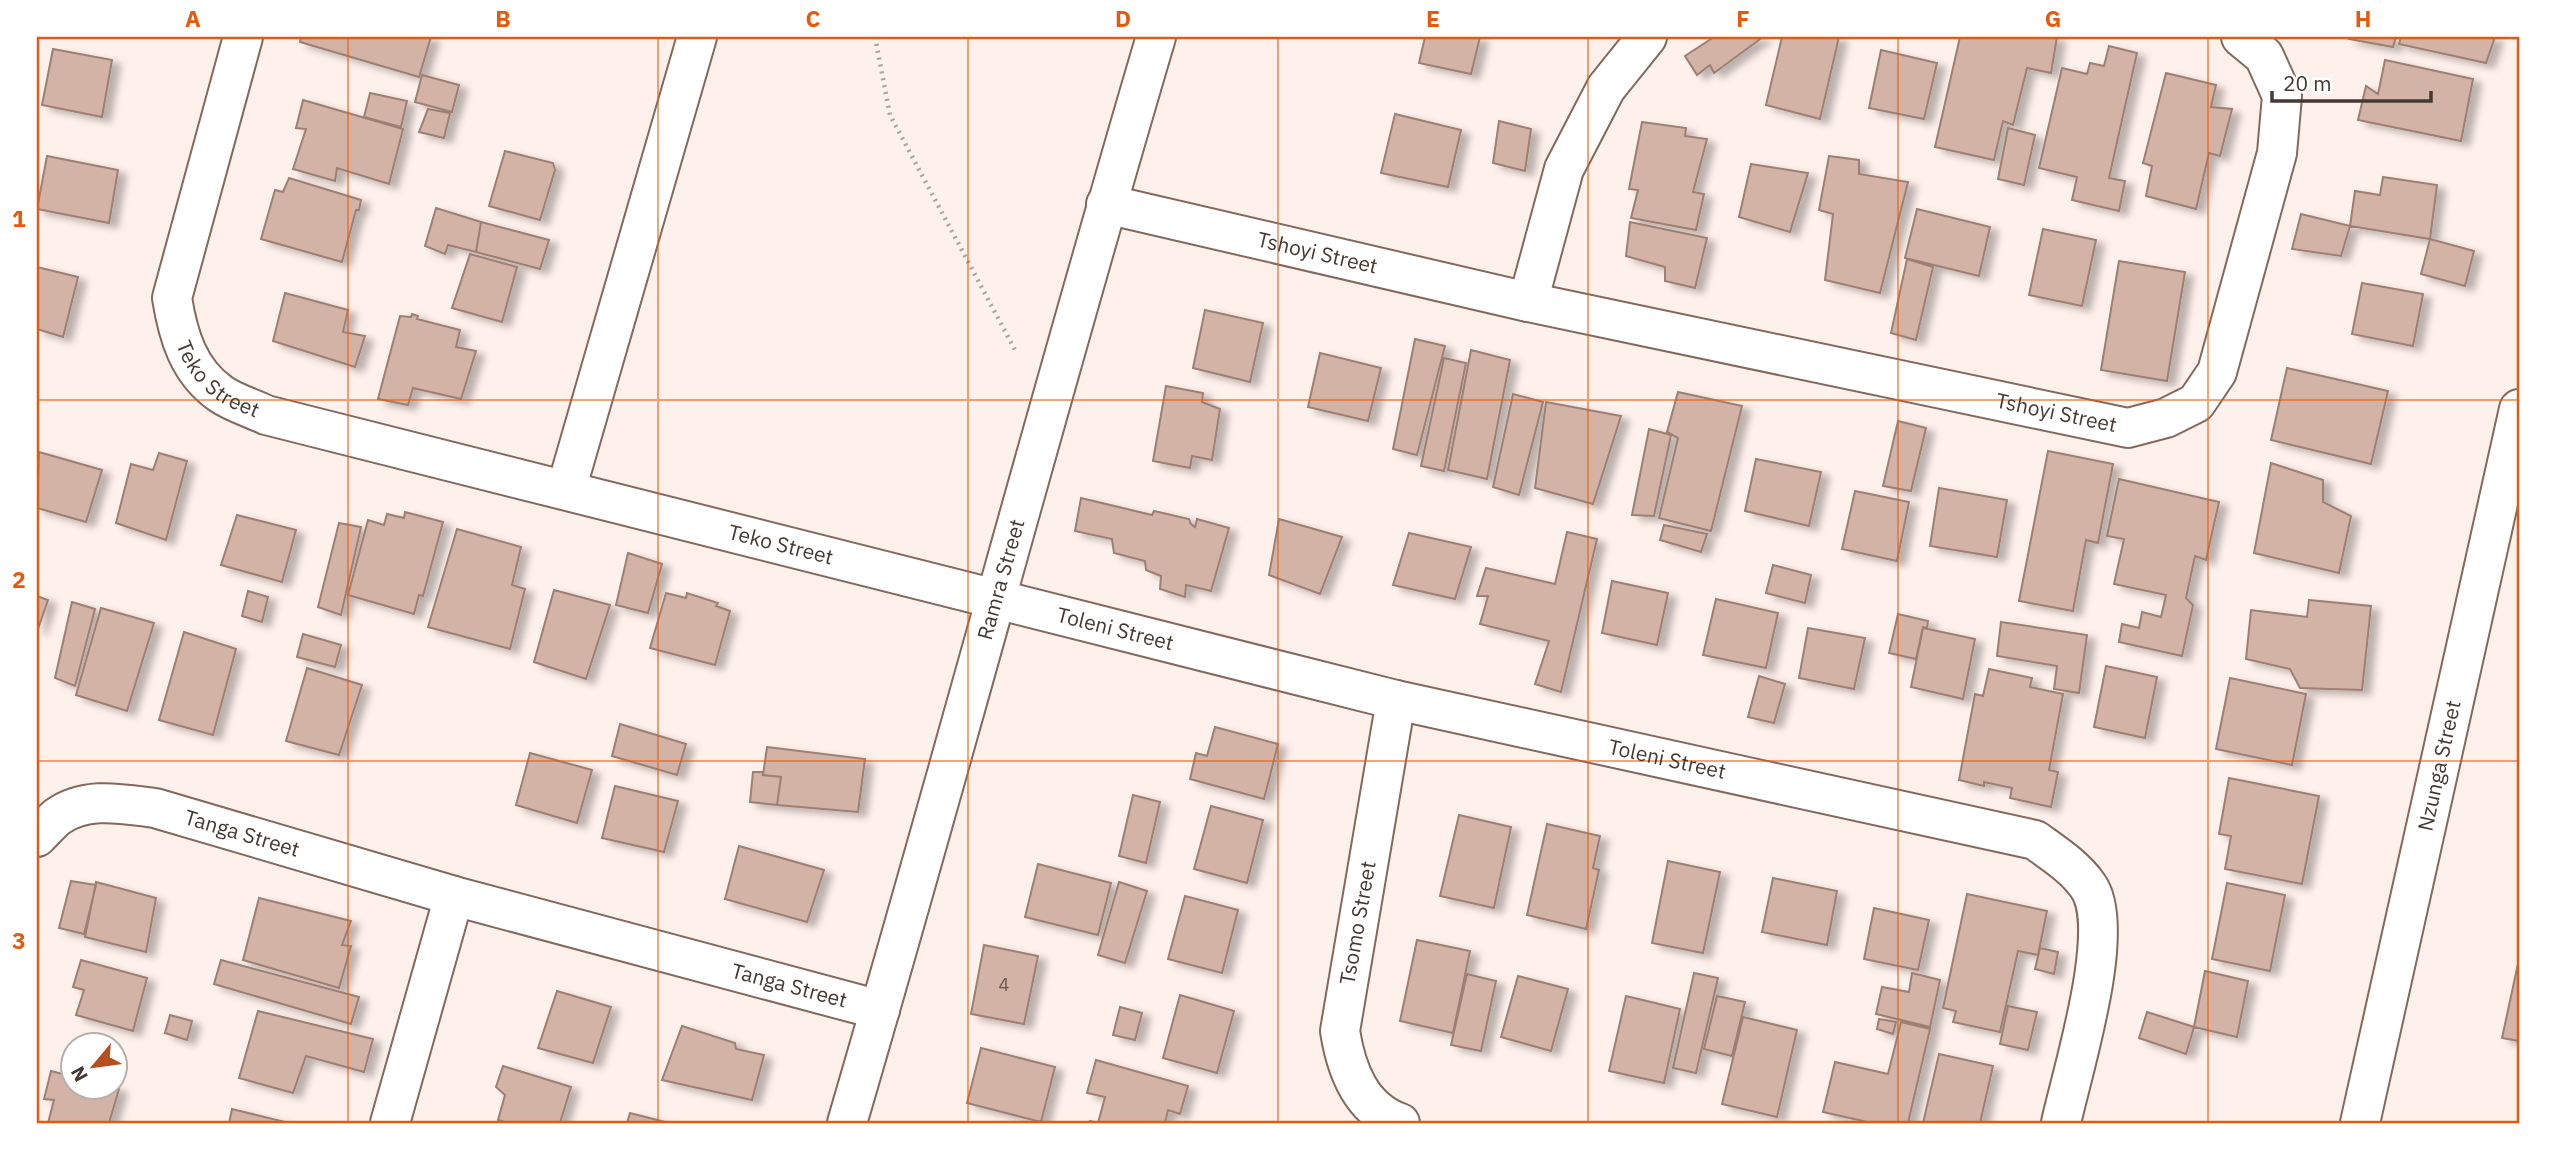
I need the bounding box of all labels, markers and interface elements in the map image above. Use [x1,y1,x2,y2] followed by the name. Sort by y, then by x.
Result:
[185,3,201,33] text: A
[495,3,511,33] text: B
[806,3,821,33] text: C
[1115,3,1131,33] text: D
[1426,3,1440,33] text: E
[1736,3,1750,33] text: F
[2045,3,2061,33] text: G
[2355,3,2371,33] text: H
[2272,60,2432,104] scale bar
[2283,69,2332,97] text: 20 m
[12,203,26,233] text: 1
[1255,225,1381,280] street label: Tshoyi Street
[170,336,264,423] street label: Teko Street
[1994,386,2119,438] street label: Tshoyi Street
[970,516,1031,643] street label: Ramra Street
[726,517,836,571] street label: Teko Street
[12,564,26,594] text: 2
[1054,600,1177,656] street label: Toleni Street
[2410,697,2467,834] street label: Nzunga Street
[1606,732,1729,785] street label: Toleni Street
[181,802,303,863] street label: Tanga Street
[1332,859,1382,987] street label: Tsomo Street
[12,925,26,955] text: 3
[729,956,850,1014] street label: Tanga Street
[999,973,1010,996] house number: 4
[60,1030,130,1100] north arrow
[65,1062,93,1086] text: N

